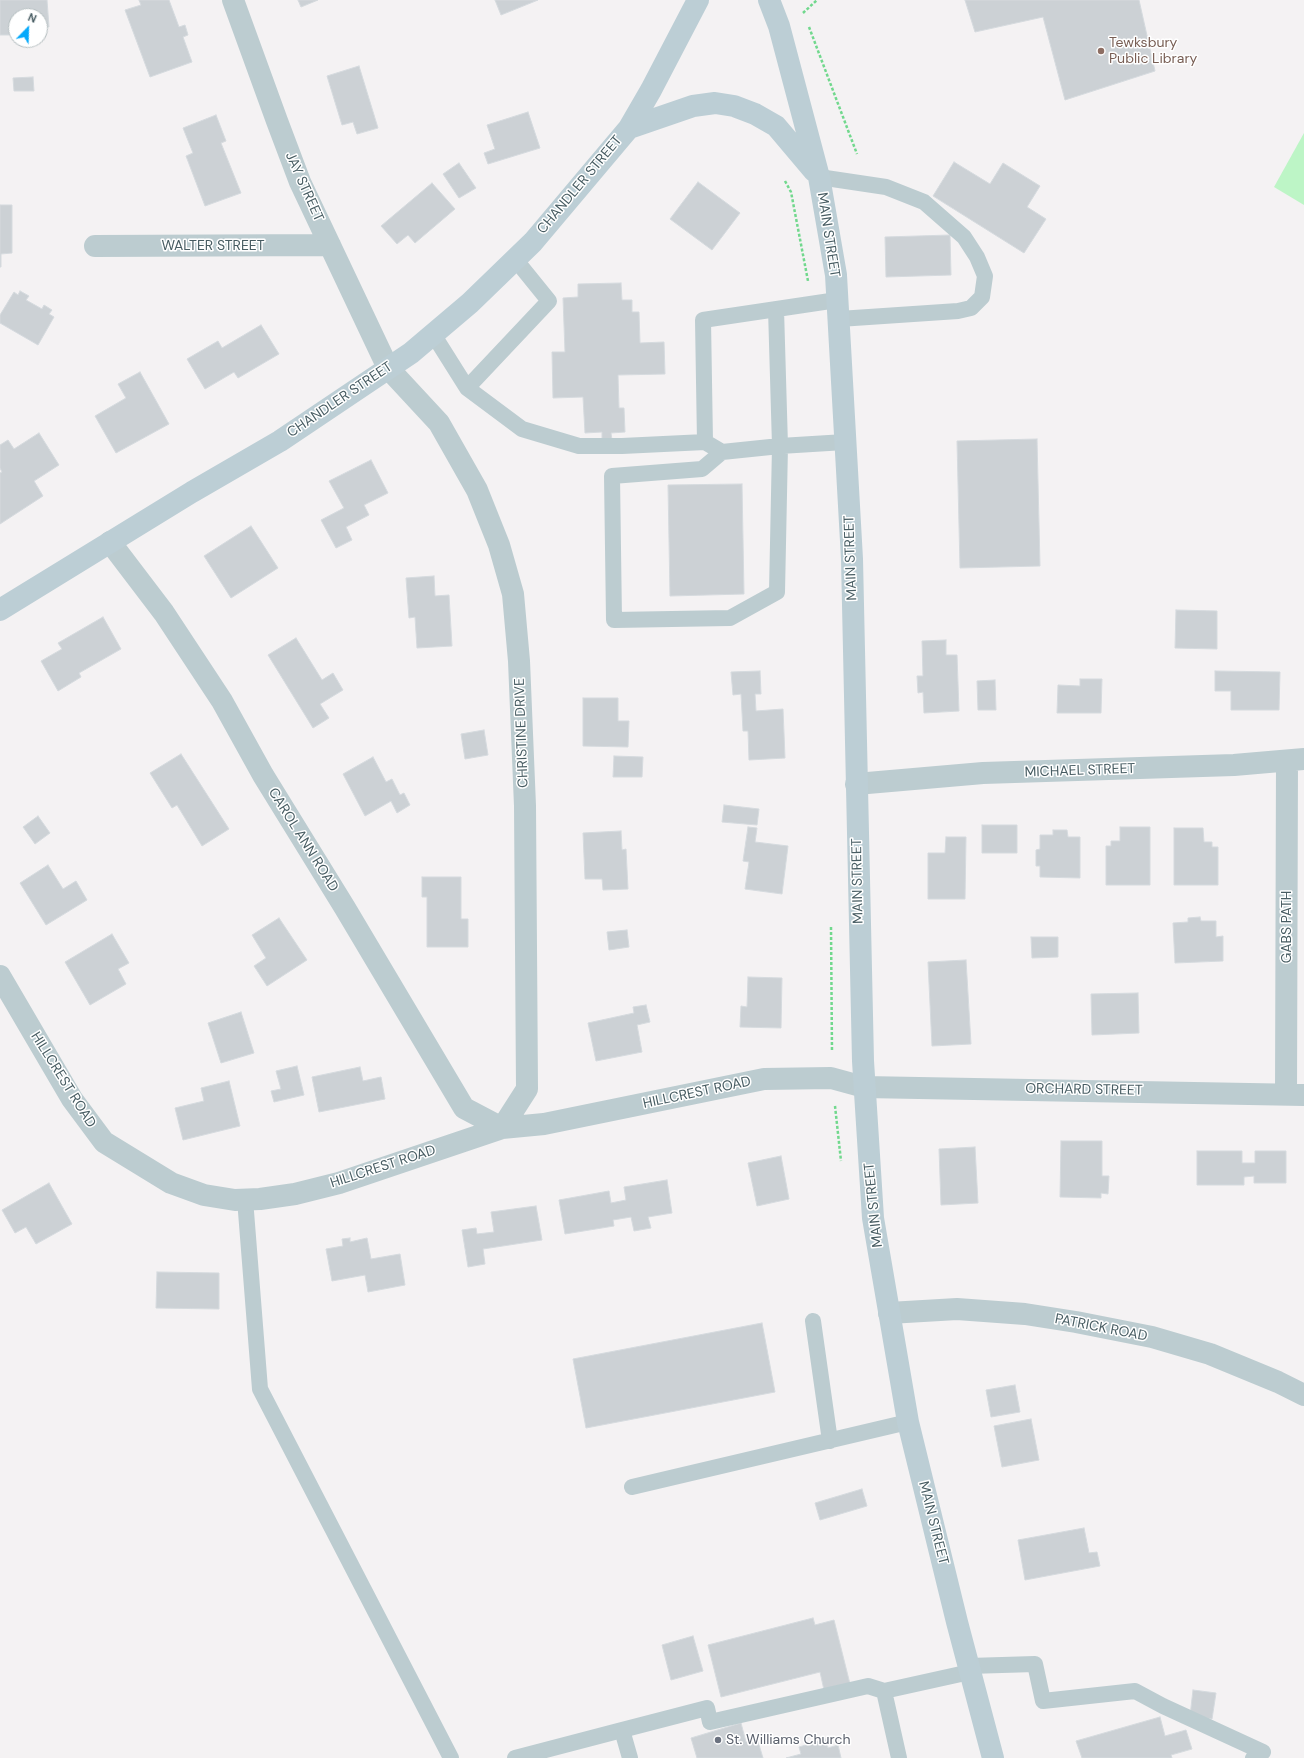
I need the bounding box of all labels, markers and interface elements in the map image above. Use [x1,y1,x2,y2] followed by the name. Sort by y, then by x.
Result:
[8,8,48,48] north arrow
[26,10,39,26] text: N
[1109,35,1197,68] place label: Tewksbury Public Library
[1096,46,1106,56] marker: Tewksbury Public Library
[534,132,626,238] street label: CHANDLER STREET
[281,150,327,224] street label: JAY STREET
[813,191,843,279] street label: MAIN STREET
[161,238,265,254] street label: WALTER STREET
[284,359,396,441] street label: CHANDLER STREET
[841,515,861,601] street label: MAIN STREET
[512,678,532,788] street label: CHRISTINE DRIVE
[1024,761,1136,781] street label: MICHAEL STREET
[264,785,342,895] street label: CAROL ANN ROAD
[849,838,867,924] street label: MAIN STREET
[1279,891,1295,963] street label: GABS PATH
[27,1029,99,1131] street label: HILLCREST ROAD
[642,1073,752,1113] street label: HILLCREST ROAD
[1025,1081,1143,1099] street label: ORCHARD STREET
[328,1142,438,1192] street label: HILLCREST ROAD
[861,1162,887,1248] street label: MAIN STREET
[1053,1311,1149,1345] street label: PATRICK ROAD
[915,1480,951,1566] street label: MAIN STREET
[726,1732,851,1748] place label: St. Williams Church
[713,1735,723,1745] marker: St. Williams Church

